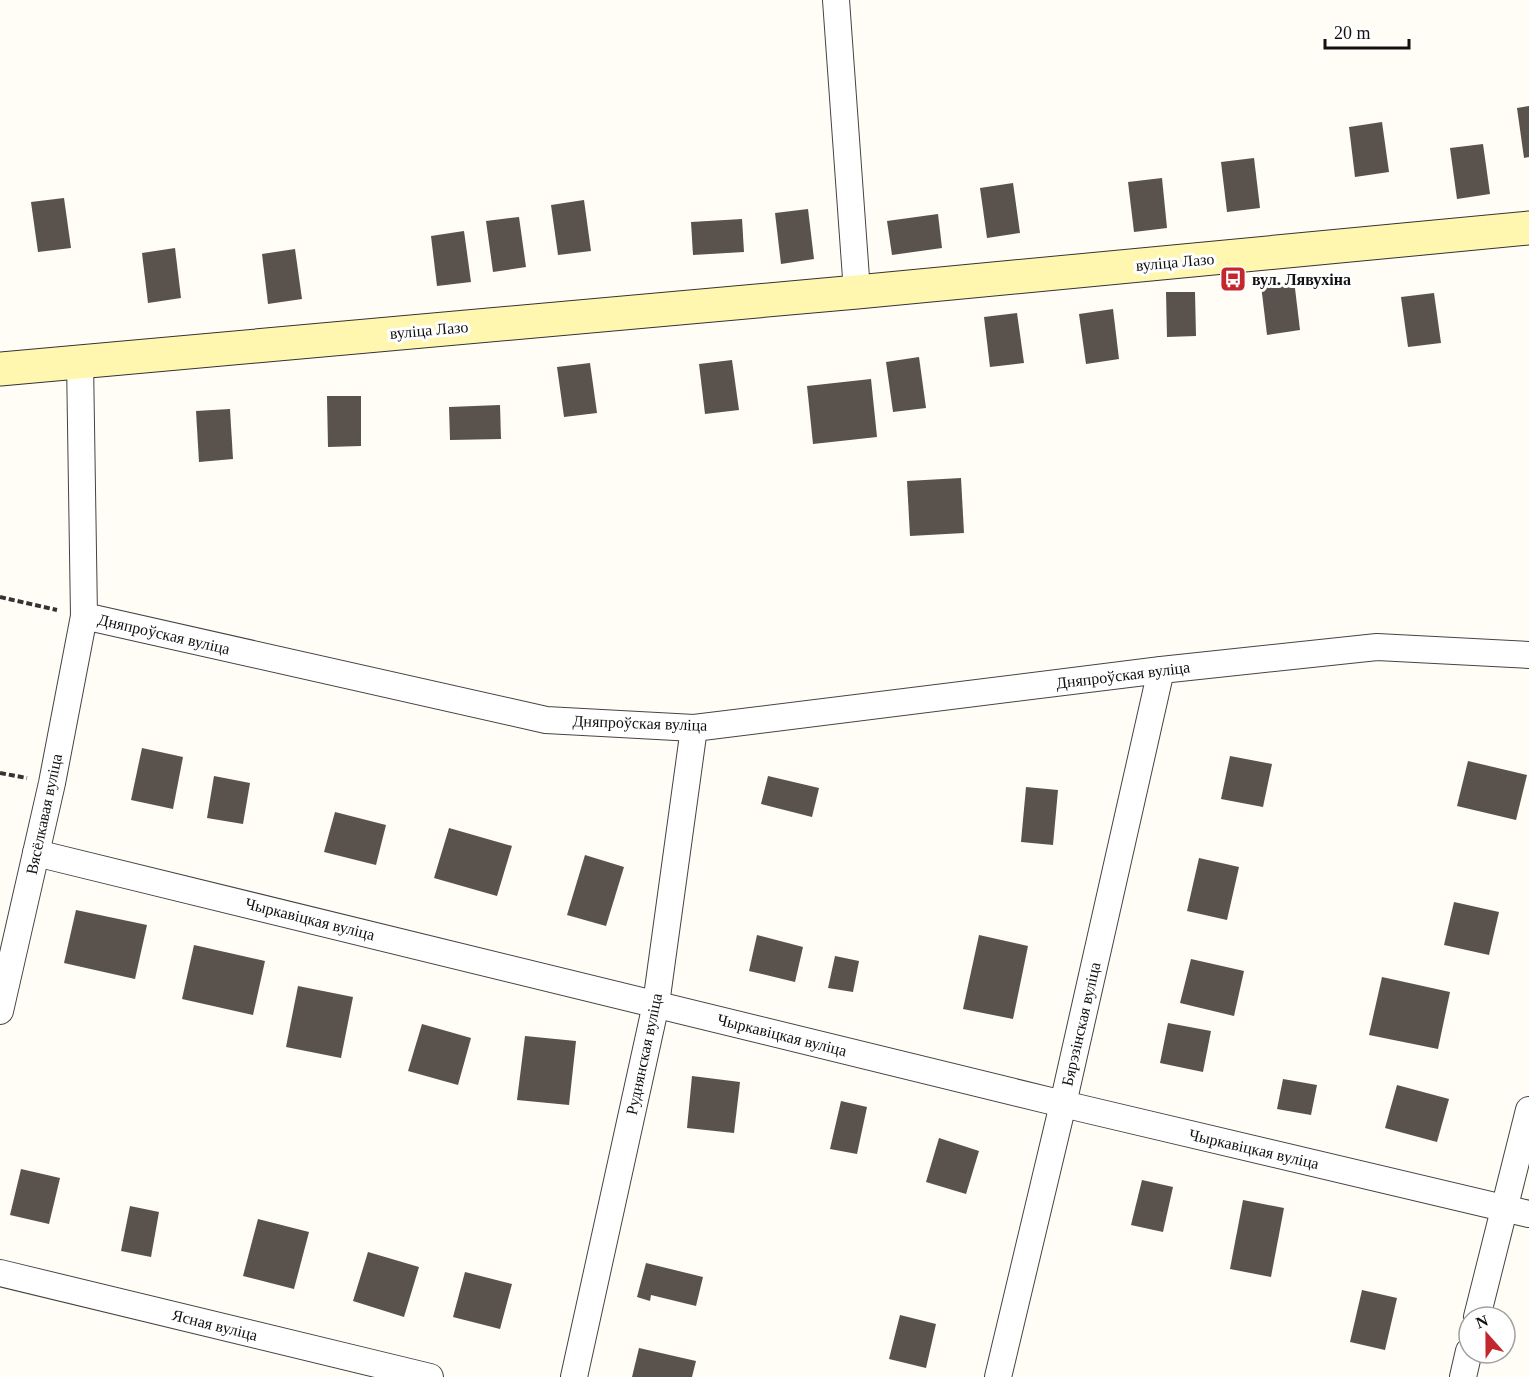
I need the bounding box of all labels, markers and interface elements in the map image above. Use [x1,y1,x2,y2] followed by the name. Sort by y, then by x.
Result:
[1325,12,1409,50] scale bar
[1334,23,1371,43] text: 20 m
[1135,250,1215,275] street label: вуліца Лазо
[1218,264,1248,294] bus stop icon: вул. Лявухіна
[1252,271,1351,289] place label: вул. Лявухіна
[389,318,469,343] street label: вуліца Лазо
[96,611,232,658] street label: Дняпроўская вуліца
[1055,658,1191,693] street label: Дняпроўская вуліца
[572,712,708,735] street label: Дняпроўская вуліца
[23,752,66,876] street label: Вясёлкавая вуліца
[243,895,376,944] street label: Чыркавіцкая вуліца
[1058,960,1105,1088] street label: Бярэзінская вуліца
[623,992,666,1117] street label: Руднянская вуліца
[715,1011,848,1060] street label: Чыркавіцкая вуліца
[1187,1126,1321,1173] street label: Чыркавіцкая вуліца
[1457,1305,1517,1365] north arrow
[170,1306,259,1345] street label: Ясная вуліца
[1473,1311,1491,1331] text: N

